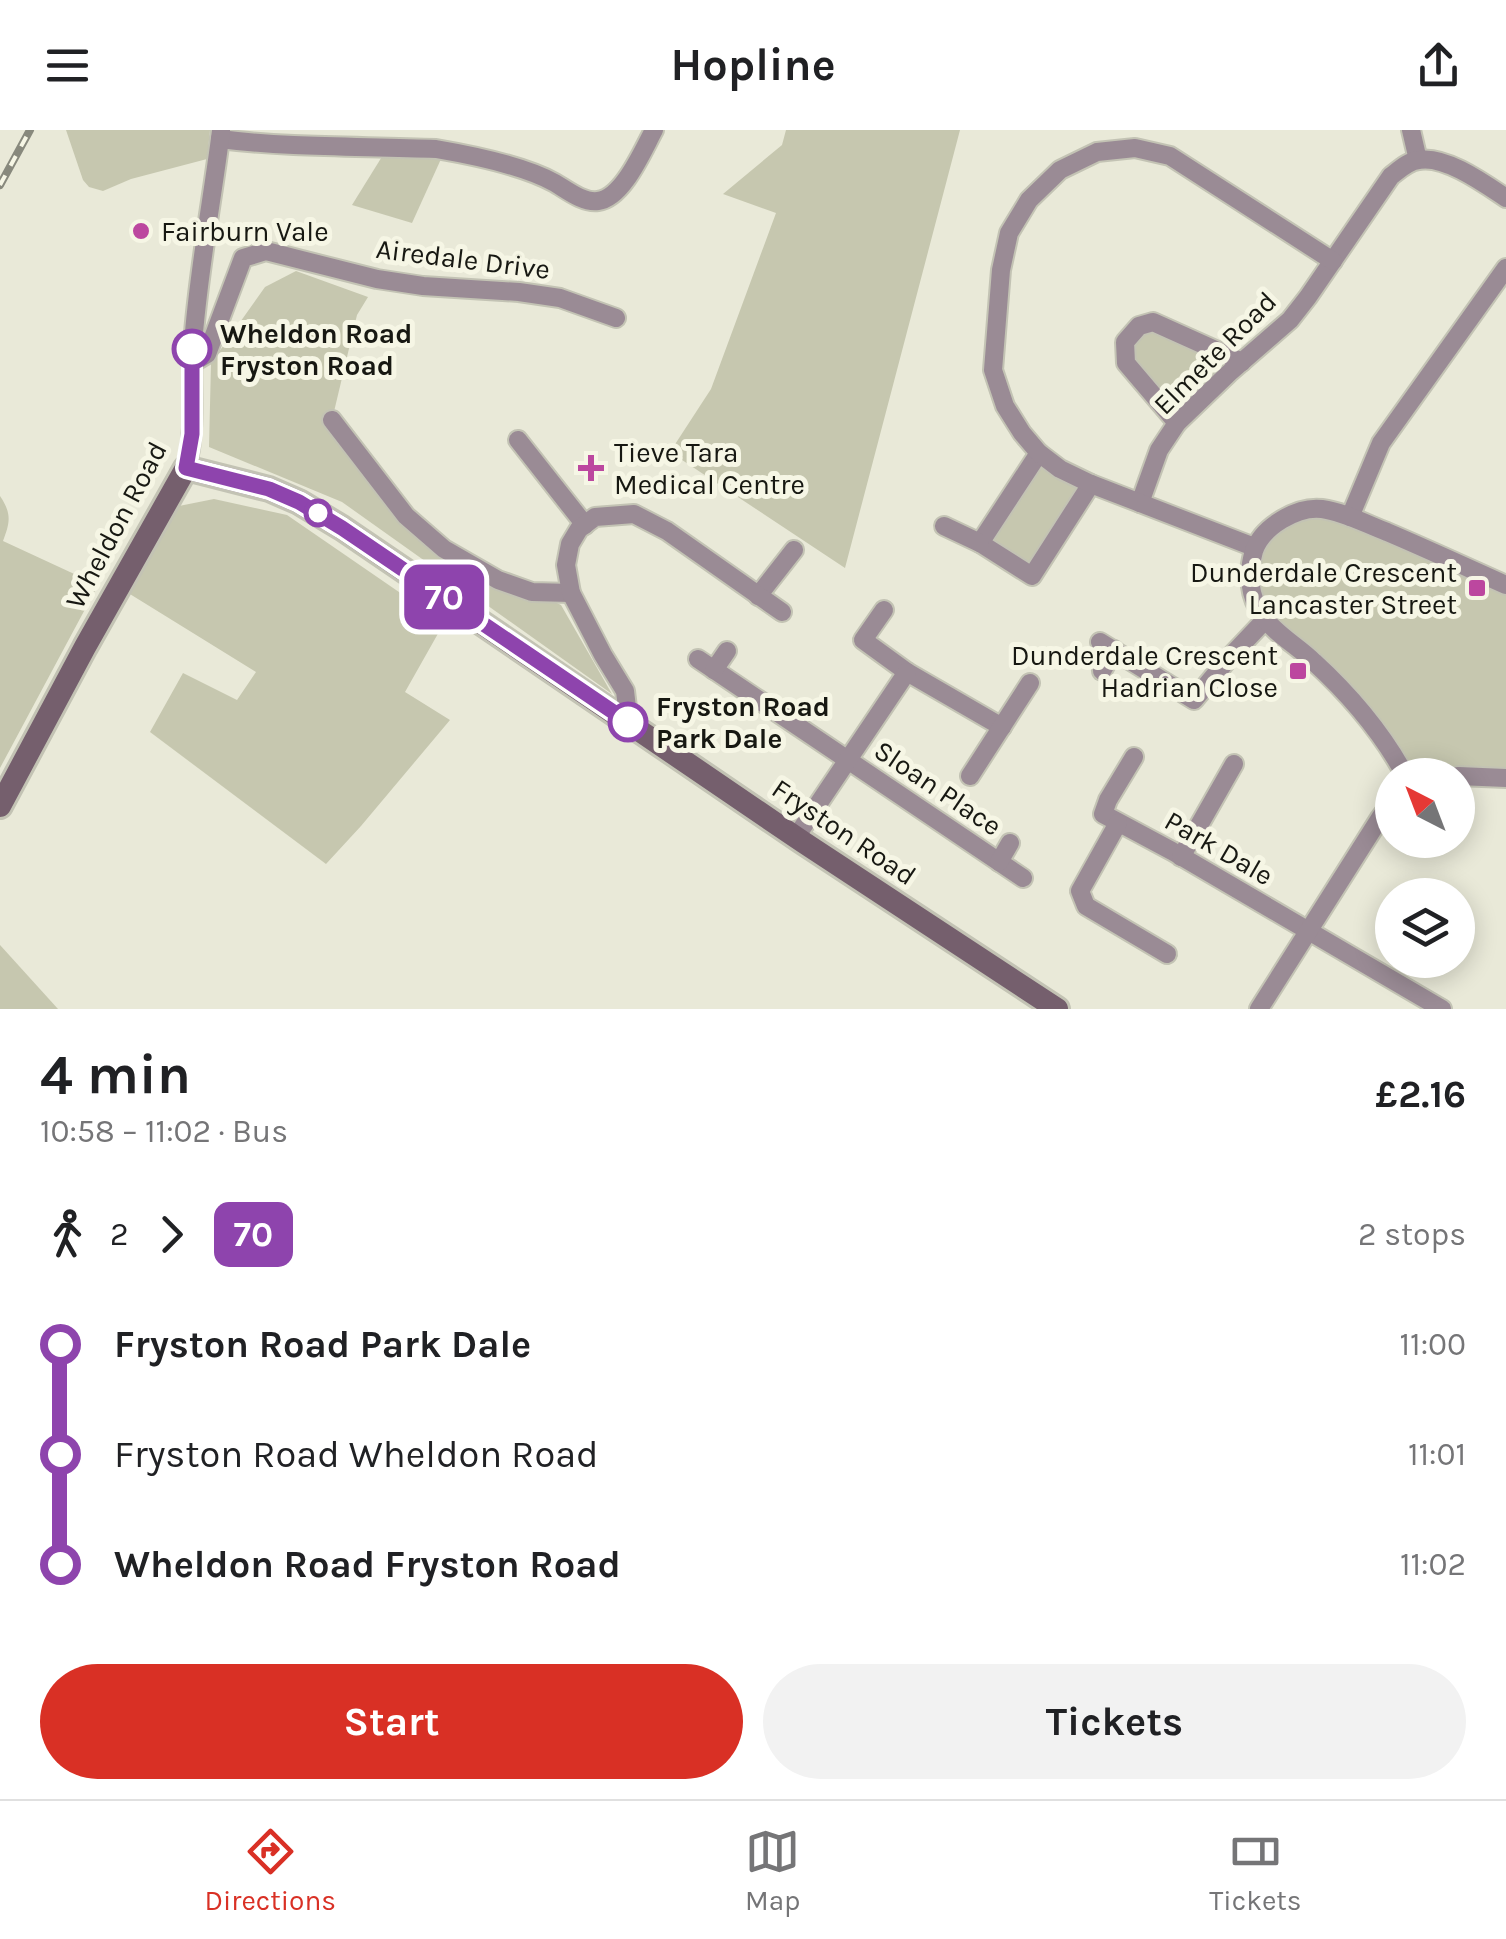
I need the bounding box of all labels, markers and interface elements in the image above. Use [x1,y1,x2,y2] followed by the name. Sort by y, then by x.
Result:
[40,38,95,93] icon: menu
[1411,38,1466,93] icon: share
[670,39,836,91] text: Hopline
[161,215,329,248] place label: Fairburn Vale
[130,220,152,242] marker: Fairburn Vale
[374,232,552,286] street label: Airedale Drive
[1147,285,1283,421] street label: Elmete Road
[220,317,412,382] place label: Wheldon Road Fryston Road
[173,330,211,368] marker: Wheldon Road Fryston Road
[58,436,174,614] street label: Wheldon Road
[614,436,805,501] place label: Tieve Tara Medical Centre
[578,455,604,481] marker: Tieve Tara Medical Centre
[305,500,331,526] unlabelled marker
[1190,556,1457,621] place label: Dunderdale Crescent Lancaster Street
[399,564,489,630] line badge: 70
[424,577,464,618] text: 70
[1466,577,1488,599] marker: Dunderdale Crescent Lancaster Street
[1011,639,1278,704] place label: Dunderdale Crescent Hadrian Close
[1287,660,1309,682] marker: Dunderdale Crescent Hadrian Close
[656,690,830,755] place label: Fryston Road Park Dale
[609,703,647,741] marker: Fryston Road Park Dale
[868,733,1008,843] street label: Sloan Place
[1375,758,1475,858] north arrow
[1375,758,1475,978] map controls
[766,772,922,892] street label: Fryston Road
[1159,804,1279,892] street label: Park Dale
[1375,878,1475,978] button: layers
[40,1043,191,1107] text: 4 min
[1375,1072,1466,1117] text: £2.16
[40,1113,288,1150] text: 10:58 – 11:02 · Bus
[40,1207,95,1262] icon: walk
[144,1207,199,1262] icon: forward
[234,1214,273,1255] text: 70
[110,1216,129,1253] text: 2
[1358,1216,1466,1253] text: 2 stops
[114,1322,531,1367] text: Fryston Road Park Dale
[1399,1326,1466,1363] text: 11:00
[114,1432,599,1477] text: Fryston Road Wheldon Road
[1408,1436,1466,1473] text: 11:01
[114,1542,621,1587] text: Wheldon Road Fryston Road
[1400,1546,1466,1583] text: 11:02
[40,1664,743,1779] button: Start
[763,1664,1466,1779] button: Tickets
[204,1824,336,1917] tab: Directions
[745,1824,800,1917] tab: Map
[1209,1824,1302,1917] tab: Tickets

